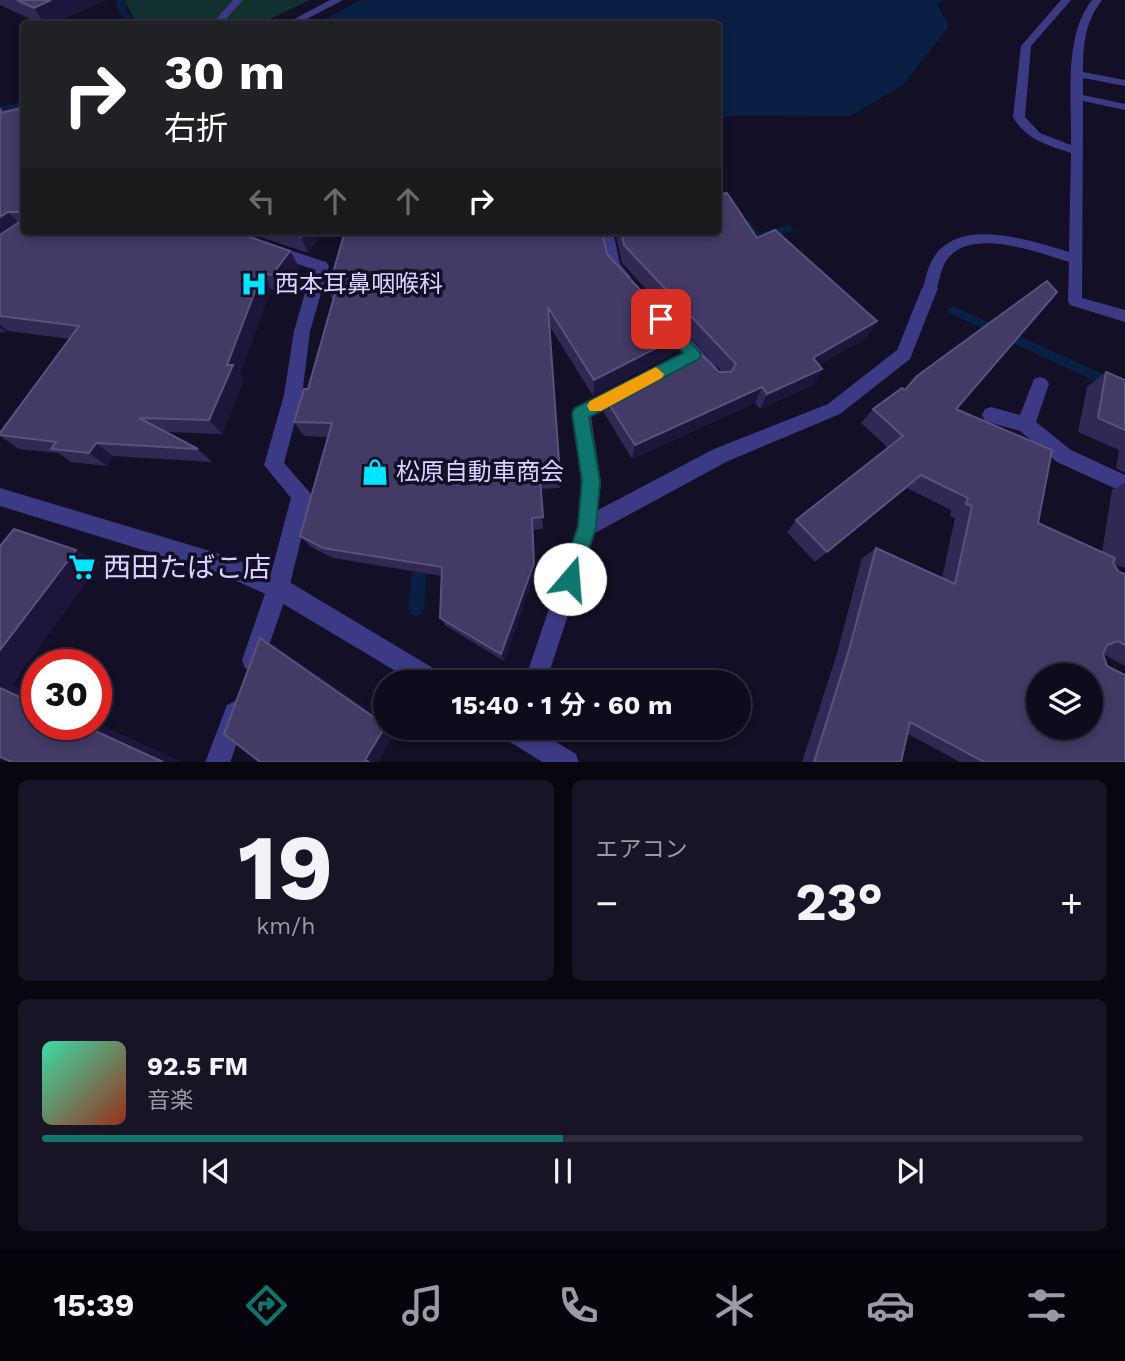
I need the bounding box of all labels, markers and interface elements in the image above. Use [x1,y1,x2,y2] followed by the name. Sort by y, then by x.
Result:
[164,43,285,101] text: 30 m
[49,49,140,140] icon: right
[164,109,228,147] text: 右折
[243,182,281,220] icon: left
[316,182,354,220] icon: ahead
[389,182,427,220] icon: ahead
[462,182,500,220] icon: right
[239,269,269,299] hospital icon: 西本耳鼻咽喉科
[275,270,443,298] place label: 西本耳鼻咽喉科
[631,289,691,349] pin
[642,300,680,338] icon: arrive
[360,457,390,487] shop icon: 松原自動車商会
[396,458,564,486] place label: 松原自動車商会
[533,542,607,616] position arrow
[103,551,271,584] place label: 西田たばこ店
[67,552,97,582] supermarket icon: 西田たばこ店
[21,649,112,740] speed limit sign: 30
[1026,663,1103,740] map controls
[1026,663,1103,740] button: layers
[452,690,672,720] text: 15:40 · 1 分 · 60 m
[238,814,333,921] text: 19
[596,836,688,863] text: エアコン
[795,872,883,933] text: 23°
[596,881,618,925] text: −
[1060,881,1083,925] text: +
[256,913,315,940] text: km/h
[147,1051,248,1081] text: 92.5 FM
[147,1087,193,1114] text: 音楽
[197,1152,235,1190] icon: previous
[544,1152,582,1190] icon: pause
[891,1152,929,1190] icon: next
[242,1281,291,1330] icon: directions
[398,1281,447,1330] icon: music
[554,1281,603,1330] icon: phone
[710,1281,759,1330] icon: climate
[866,1281,915,1330] icon: car
[1022,1281,1071,1330] icon: filters
[54,1286,134,1324] text: 15:39

